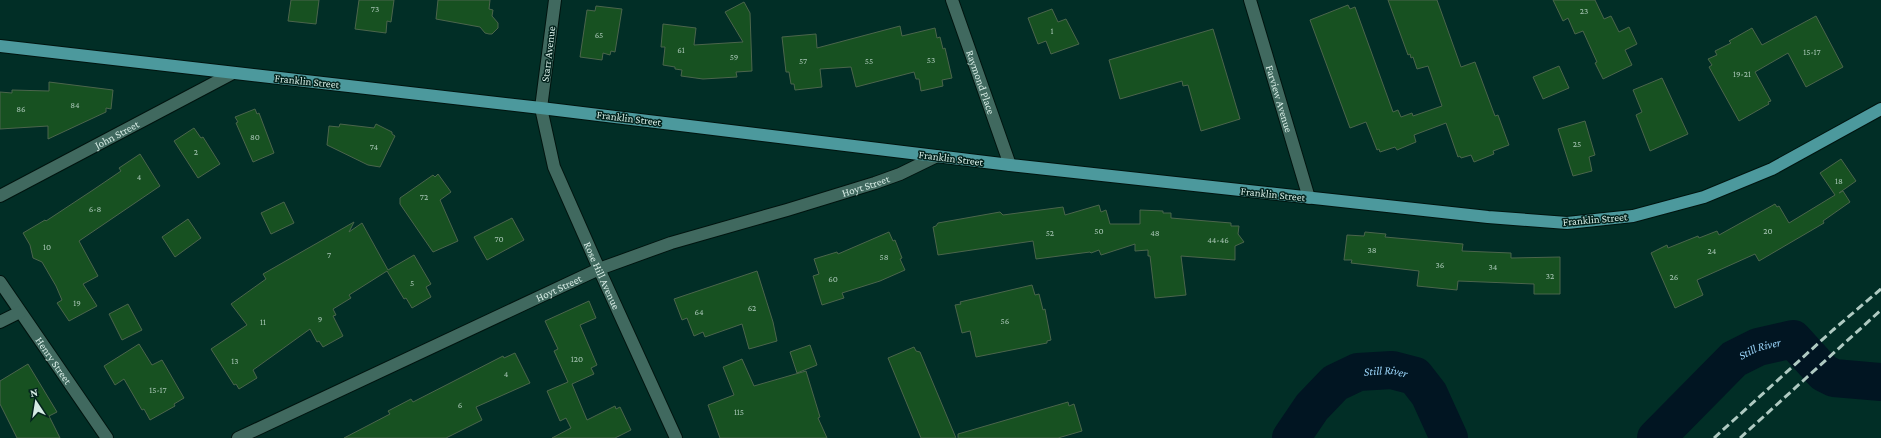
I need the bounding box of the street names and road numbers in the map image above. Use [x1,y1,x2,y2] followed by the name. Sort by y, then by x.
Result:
[539,25,557,83] street label: Starr Avenue
[964,48,998,116] street label: Raymond Place
[1264,64,1295,134] street label: Farview Avenue
[274,72,340,90] street label: Franklin Street
[596,108,662,128] street label: Franklin Street
[92,118,141,152] street label: John Street
[918,148,984,168] street label: Franklin Street
[840,172,891,199] street label: Hoyt Street
[1240,185,1306,203] street label: Franklin Street
[1562,210,1628,228] street label: Franklin Street
[582,240,623,311] street label: Rose Hill Avenue
[534,272,584,304] street label: Hoyt Street
[33,334,74,387] street label: Henry Street

